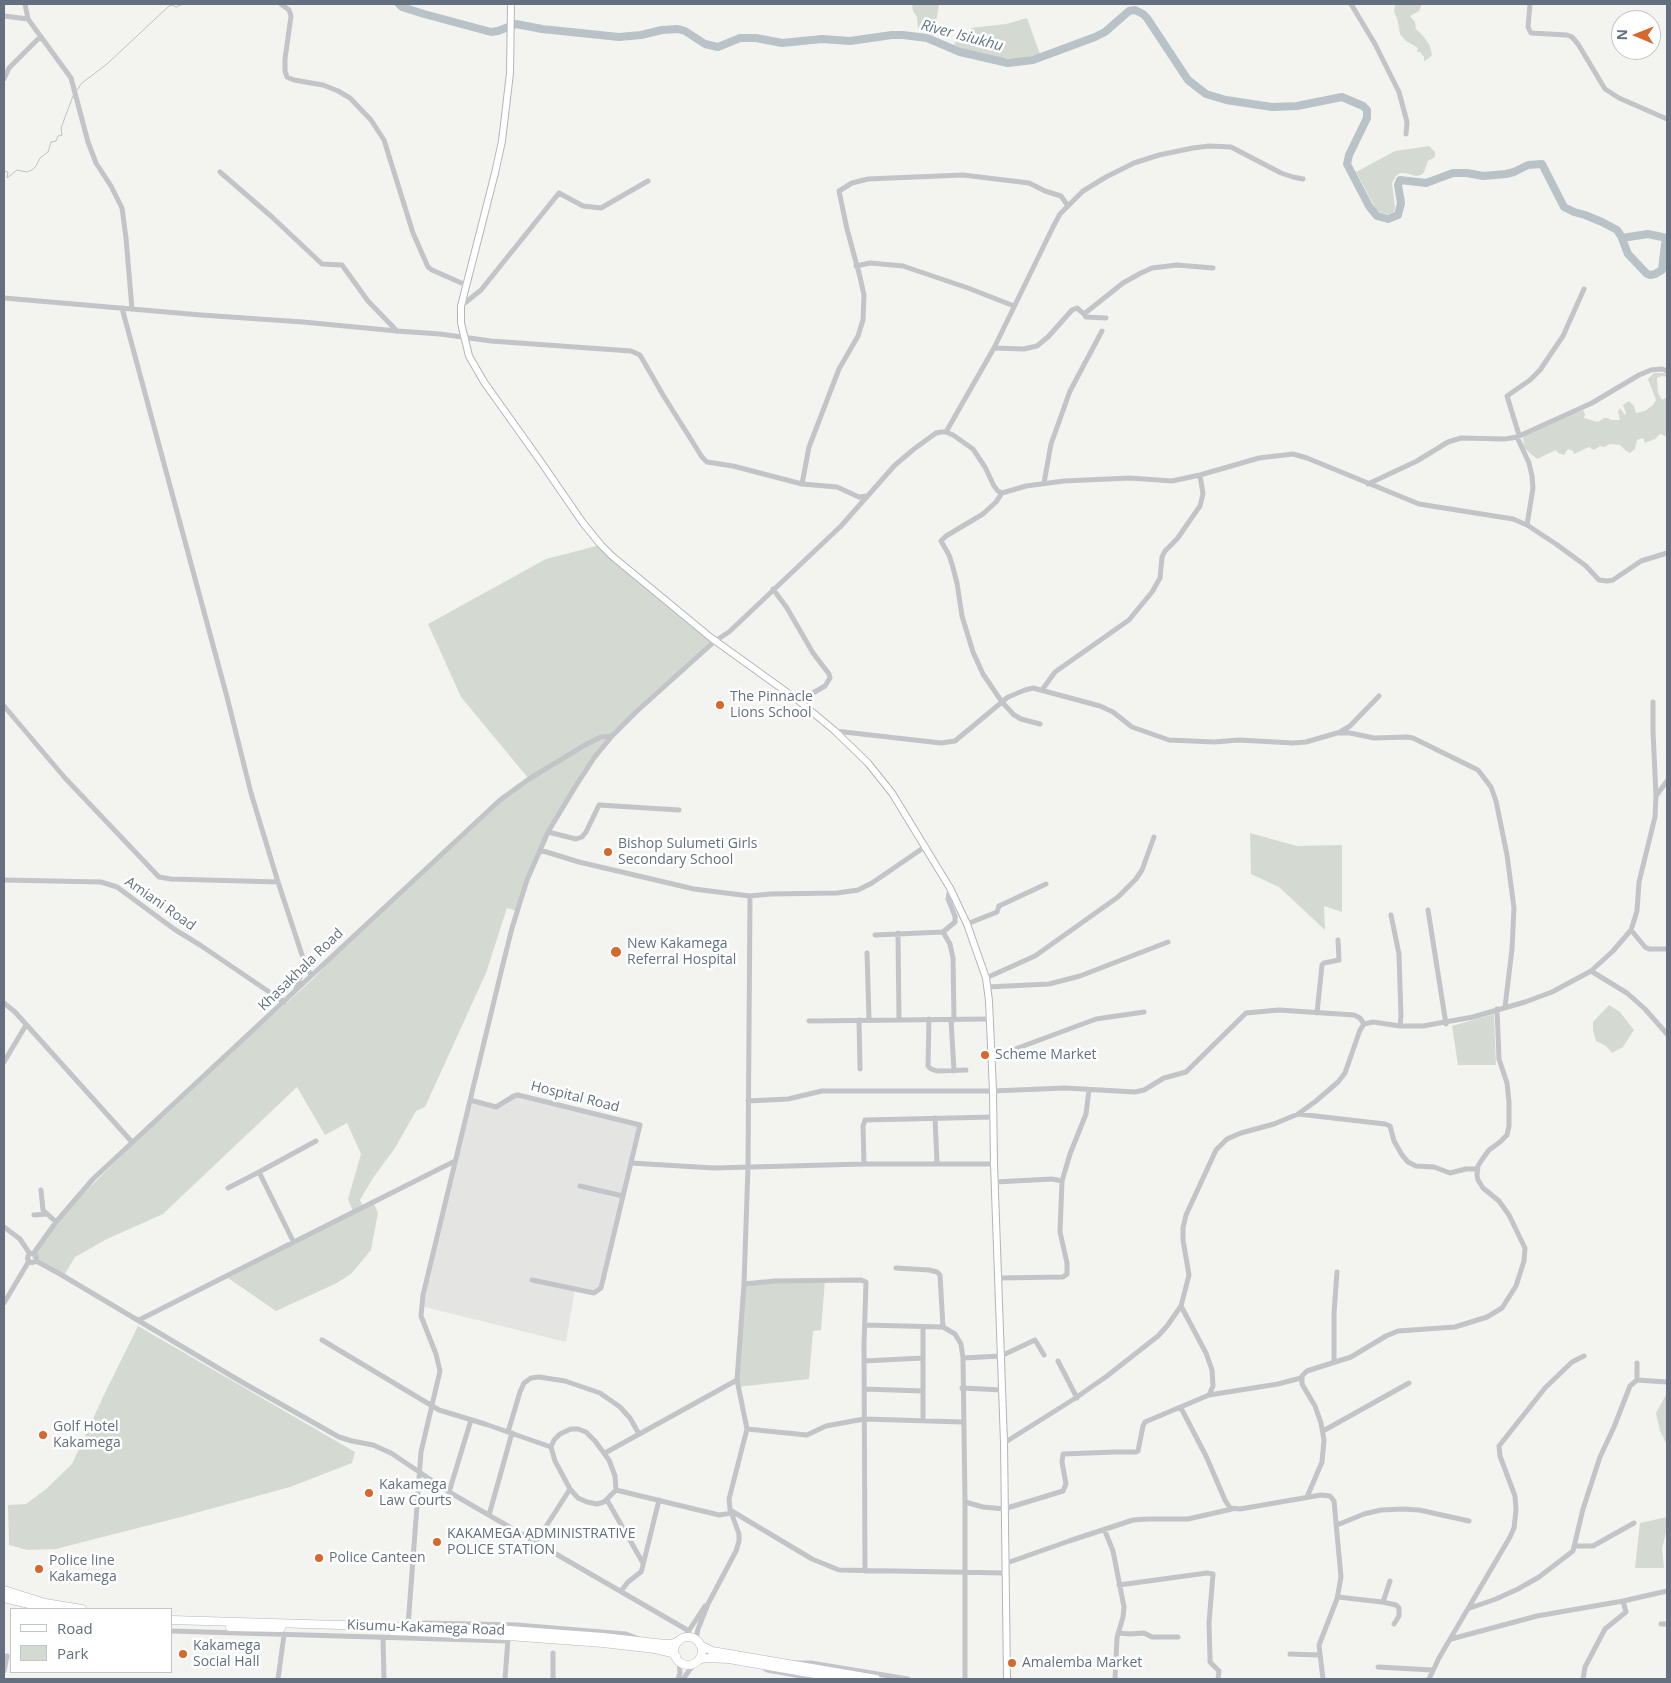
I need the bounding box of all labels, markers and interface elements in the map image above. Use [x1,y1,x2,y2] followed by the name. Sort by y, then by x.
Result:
[1611,10,1661,60] north arrow
[919,16,1005,56] water label: River Isiukhu
[1612,29,1631,41] text: N
[730,689,813,722] place label: The Pinnacle Lions School
[714,699,726,711] marker: The Pinnacle Lions School
[618,836,757,869] place label: Bishop Sulumeti Girls Secondary School
[602,846,614,858] marker: Bishop Sulumeti Girls Secondary School
[121,874,199,934] street label: Amiani Road
[255,925,347,1015] street label: Khasakhala Road
[627,936,736,969] place label: New Kakamega Referral Hospital
[609,945,623,959] marker: New Kakamega Referral Hospital
[995,1047,1097,1063] place label: Scheme Market
[979,1049,991,1061] marker: Scheme Market
[529,1078,621,1116] street label: Hospital Road
[53,1419,121,1451] place label: Golf Hotel Kakamega
[37,1429,49,1441] marker: Golf Hotel Kakamega
[379,1477,452,1510] place label: Kakamega Law Courts
[363,1487,375,1499] marker: Kakamega Law Courts
[447,1526,635,1558] place label: KAKAMEGA ADMINISTRATIVE POLICE STATION
[431,1536,443,1548] marker: KAKAMEGA ADMINISTRATIVE POLICE STATION
[329,1550,426,1566] place label: Police Canteen
[313,1552,325,1564] marker: Police Canteen
[49,1553,117,1585] place label: Police line Kakamega
[33,1563,45,1575] marker: Police line Kakamega
[10,1608,172,1673] legend
[347,1617,505,1639] street label: Kisumu-Kakamega Road
[57,1618,93,1638] text: Road
[193,1638,261,1670] place label: Kakamega Social Hall
[57,1643,88,1663] text: Park
[177,1648,189,1660] marker: Kakamega Social Hall
[1022,1655,1142,1671] place label: Amalemba Market
[1006,1657,1018,1669] marker: Amalemba Market

